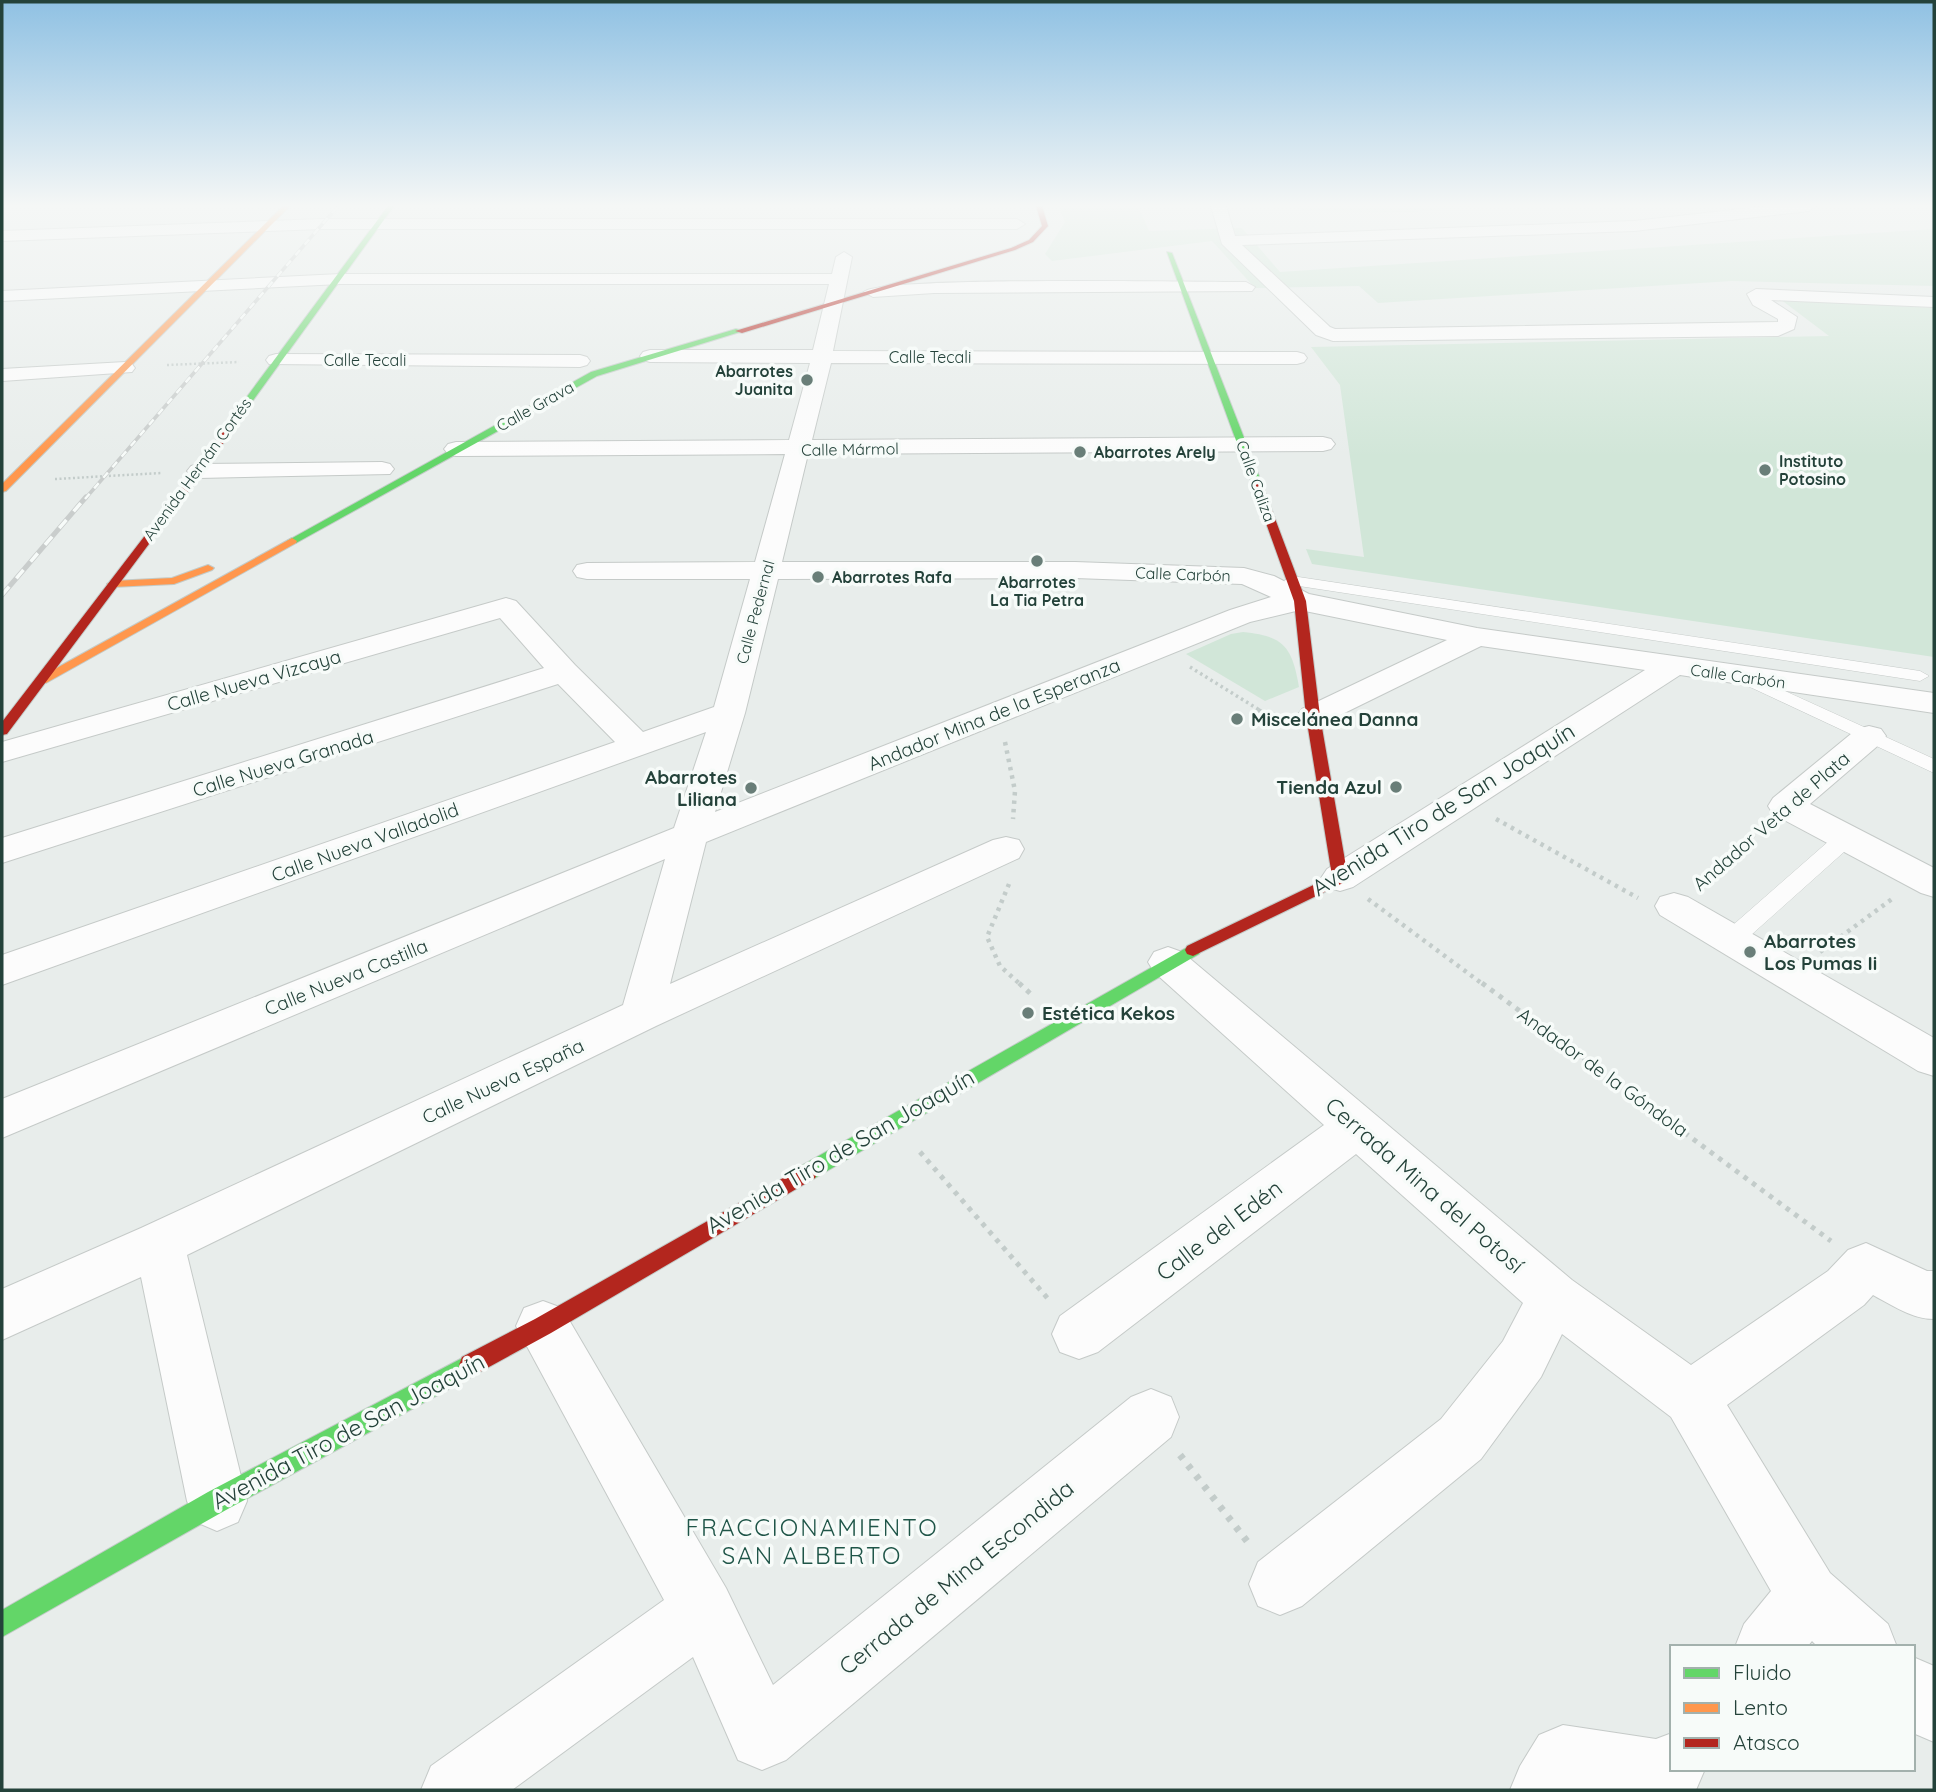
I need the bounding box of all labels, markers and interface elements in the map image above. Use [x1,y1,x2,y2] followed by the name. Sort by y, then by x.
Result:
[889,347,971,367] street label: Calle Tecali
[324,350,406,370] street label: Calle Tecali
[716,361,793,399] place label: Abarrotes Juanita
[799,372,815,388] marker: Abarrotes Juanita
[493,377,577,435] street label: Calle Grava
[139,394,255,544] street label: Avenida Hernán Cortés
[1232,437,1280,525] street label: Calle Caliza
[801,438,899,460] street label: Calle Mármol
[1094,442,1216,462] place label: Abarrotes Arely
[1072,444,1088,460] marker: Abarrotes Arely
[1779,451,1846,489] place label: Instituto Potosino
[1757,462,1773,478] marker: Instituto Potosino
[1029,553,1045,569] marker: Abarrotes La Tia Petra
[732,558,778,666] street label: Calle Pedernal
[1135,562,1231,586] street label: Calle Carbón
[832,567,952,587] place label: Abarrotes Rafa
[810,569,826,585] marker: Abarrotes Rafa
[990,572,1084,610] place label: Abarrotes La Tia Petra
[164,644,344,716] street label: Calle Nueva Vizcaya
[864,652,1124,776] street label: Andador Mina de la Esperanza
[1689,659,1787,693] street label: Calle Carbón
[1251,707,1418,731] place label: Miscelánea Danna
[1229,711,1245,727] marker: Miscelánea Danna
[1306,716,1580,902] street label: Avenida Tiro de San Joaquín
[190,724,376,802] street label: Calle Nueva Granada
[1687,746,1855,896] street label: Andador Veta de Plata
[645,765,737,811] place label: Abarrotes Liliana
[1276,775,1382,799] place label: Tienda Azul
[1388,779,1404,795] marker: Tienda Azul
[743,780,759,796] marker: Abarrotes Liliana
[268,797,462,887] street label: Calle Nueva Valladolid
[1764,929,1877,975] place label: Abarrotes Los Pumas Ii
[261,933,431,1021] street label: Calle Nueva Castilla
[1742,944,1758,960] marker: Abarrotes Los Pumas Ii
[1042,1001,1175,1025] place label: Estética Kekos
[1513,1002,1693,1142] street label: Andador de la Góndola
[1020,1005,1036,1021] marker: Estética Kekos
[418,1033,588,1129] street label: Calle Nueva España
[701,1062,979,1240] street label: Avenida Tiro de San Joaquín
[1320,1091,1530,1279] street label: Cerrada Mina del Potosí
[1150,1173,1288,1287] street label: Calle del Edén
[207,1347,489,1515] street label: Avenida Tiro de San Joaquín
[833,1473,1079,1681] street label: Cerrada de Mina Escondida
[685,1512,939,1570] district label: FRACCIONAMIENTO SAN ALBERTO
[1670,1645,1915,1771] legend
[1733,1659,1791,1685] text: Fluido
[1733,1694,1788,1720] text: Lento
[1733,1729,1800,1755] text: Atasco

